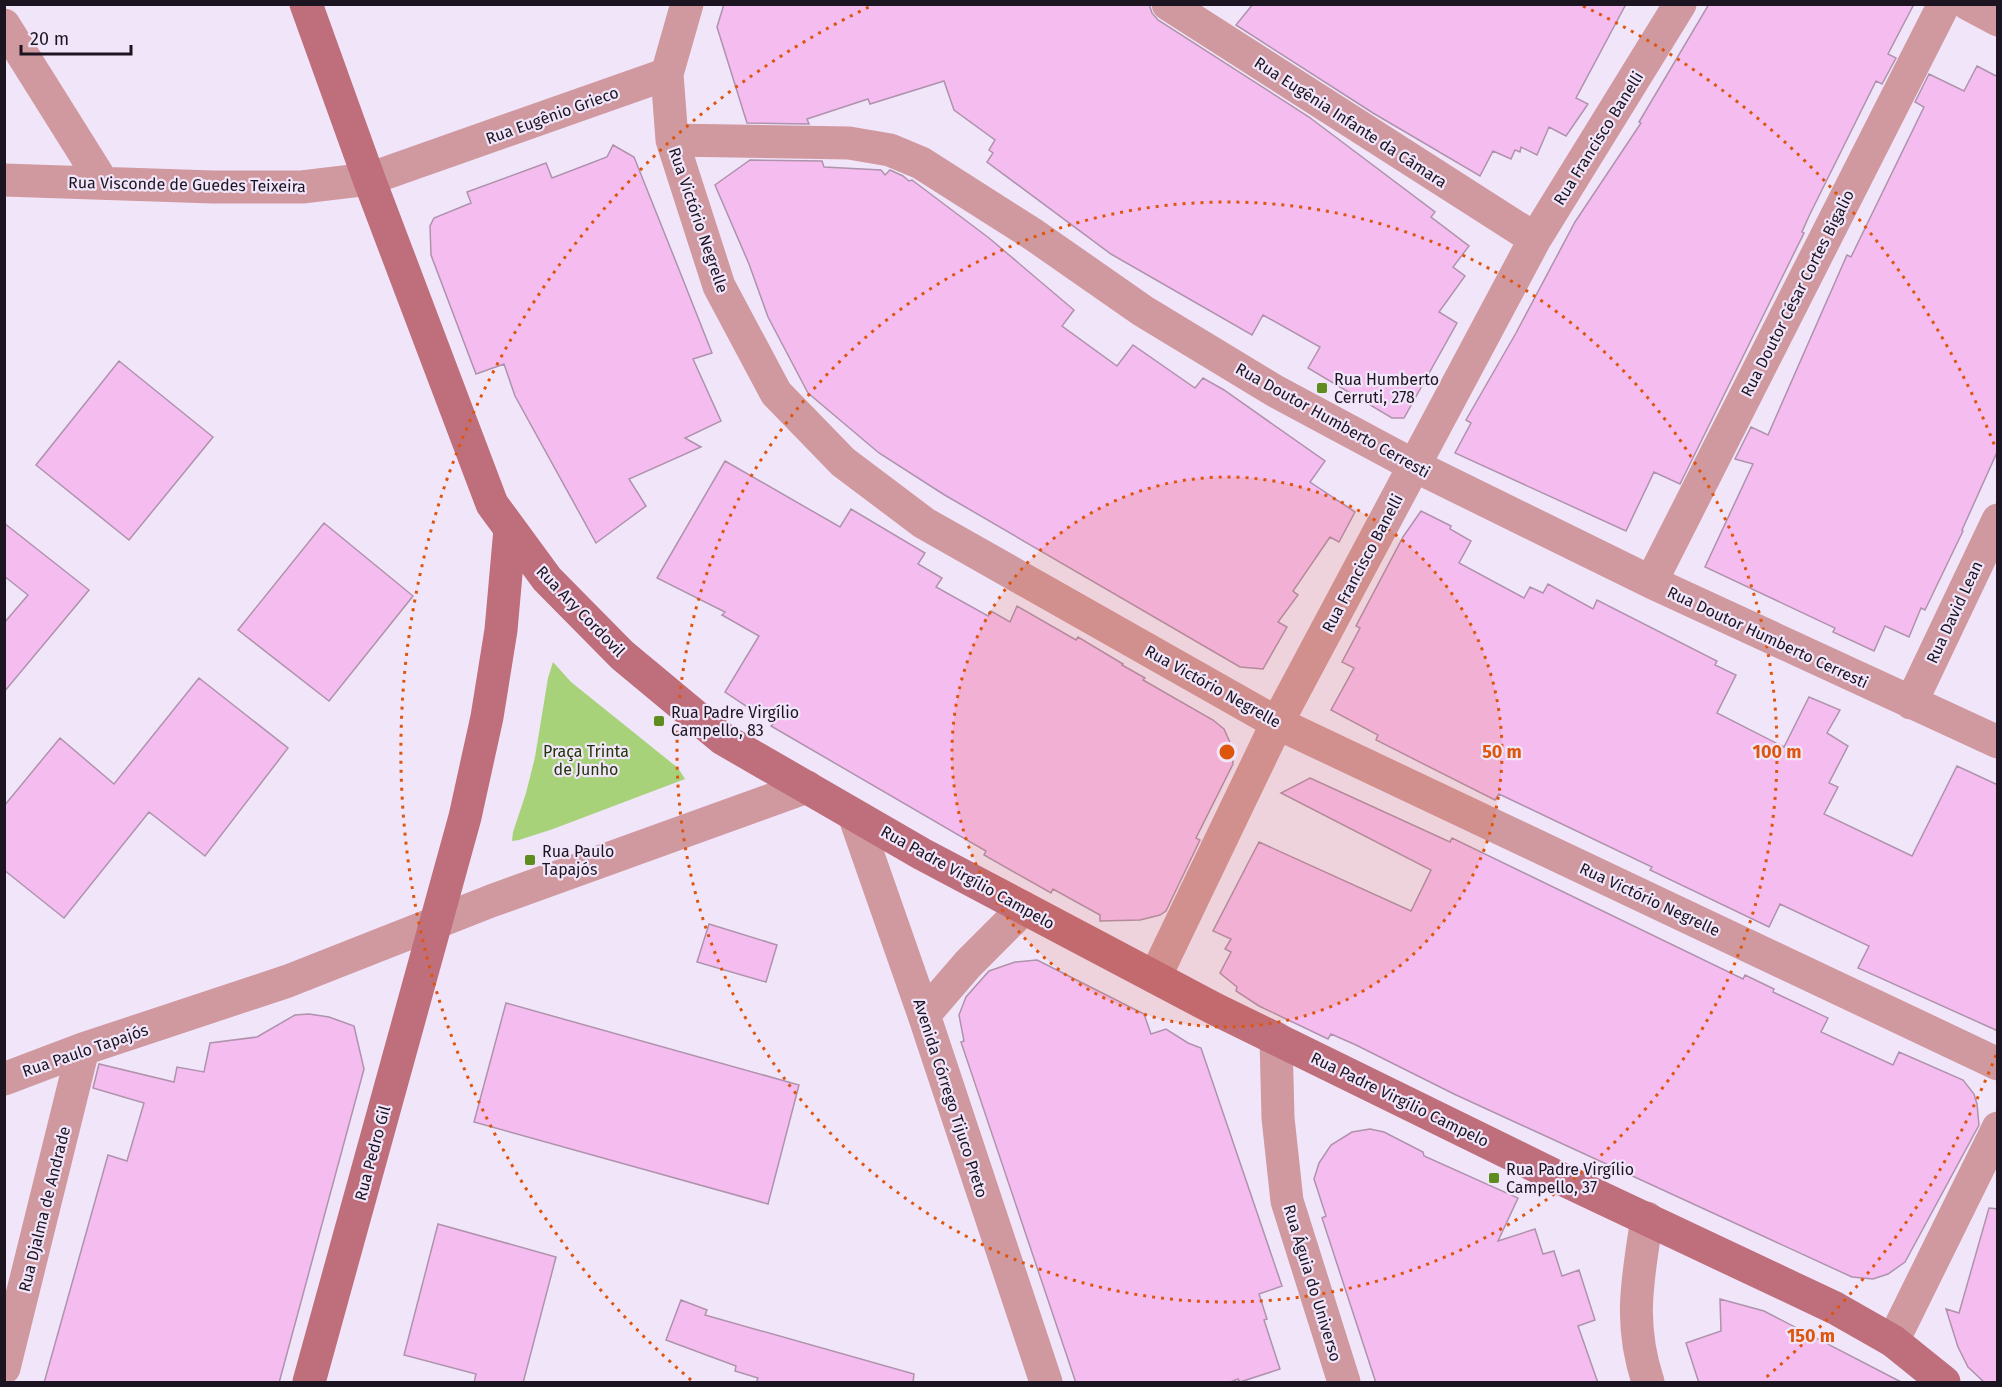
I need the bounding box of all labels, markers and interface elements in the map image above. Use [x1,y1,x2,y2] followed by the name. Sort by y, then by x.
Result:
[21,18,130,56] scale bar
[30,28,69,50] text: 20 m
[1251,53,1451,192] street label: Rua Eugênia Infante da Câmara
[1550,68,1647,209] street label: Rua Francisco Banelli
[483,83,621,148] street label: Rua Eugênio Grieco
[665,145,732,295] street label: Rua Victório Negrelle
[68,173,306,196] street label: Rua Visconde de Guedes Teixeira
[1737,187,1858,400] street label: Rua Doutor César Cortes Bigalio
[1232,359,1433,482] street label: Rua Doutor Humberto Cerresti
[1334,370,1439,407] place label: Rua Humberto Cerruti, 278
[1315,381,1329,395] marker: Rua Humberto Cerruti, 278
[1318,491,1407,636] street label: Rua Francisco Banelli
[1922,558,1987,667] street label: Rua David Lean
[532,562,629,661] street label: Rua Ary Cordovil
[1664,582,1871,692] street label: Rua Doutor Humberto Cerresti
[1141,641,1284,732] street label: Rua Victório Negrelle
[671,703,799,740] place label: Rua Padre Virgílio Campello, 83
[652,714,666,728] marker: Rua Padre Virgílio Campello, 83
[1482,741,1522,763] text: 50 m
[1753,741,1801,763] text: 100 m
[543,742,629,779] park label: Praça Trinta de Junho
[1217,742,1237,762] centre of rings
[878,822,1058,933] street label: Rua Padre Virgílio Campelo
[542,842,614,879] place label: Rua Paulo Tapajós
[523,853,537,867] marker: Rua Paulo Tapajós
[1577,859,1723,940] street label: Rua Victório Negrelle
[909,996,992,1200] street label: Avenida Córrego Tijuco Preto
[20,1020,151,1081] street label: Rua Paulo Tapajós
[1308,1048,1492,1151] street label: Rua Padre Virgílio Campelo
[351,1103,394,1203] street label: Rua Pedro Gil
[15,1124,74,1294] street label: Rua Djalma de Andrade
[1506,1160,1634,1197] place label: Rua Padre Virgílio Campello, 37
[1487,1171,1501,1185] marker: Rua Padre Virgílio Campello, 37
[1280,1202,1346,1364] street label: Rua Águia do Universo
[1787,1325,1835,1347] text: 150 m

